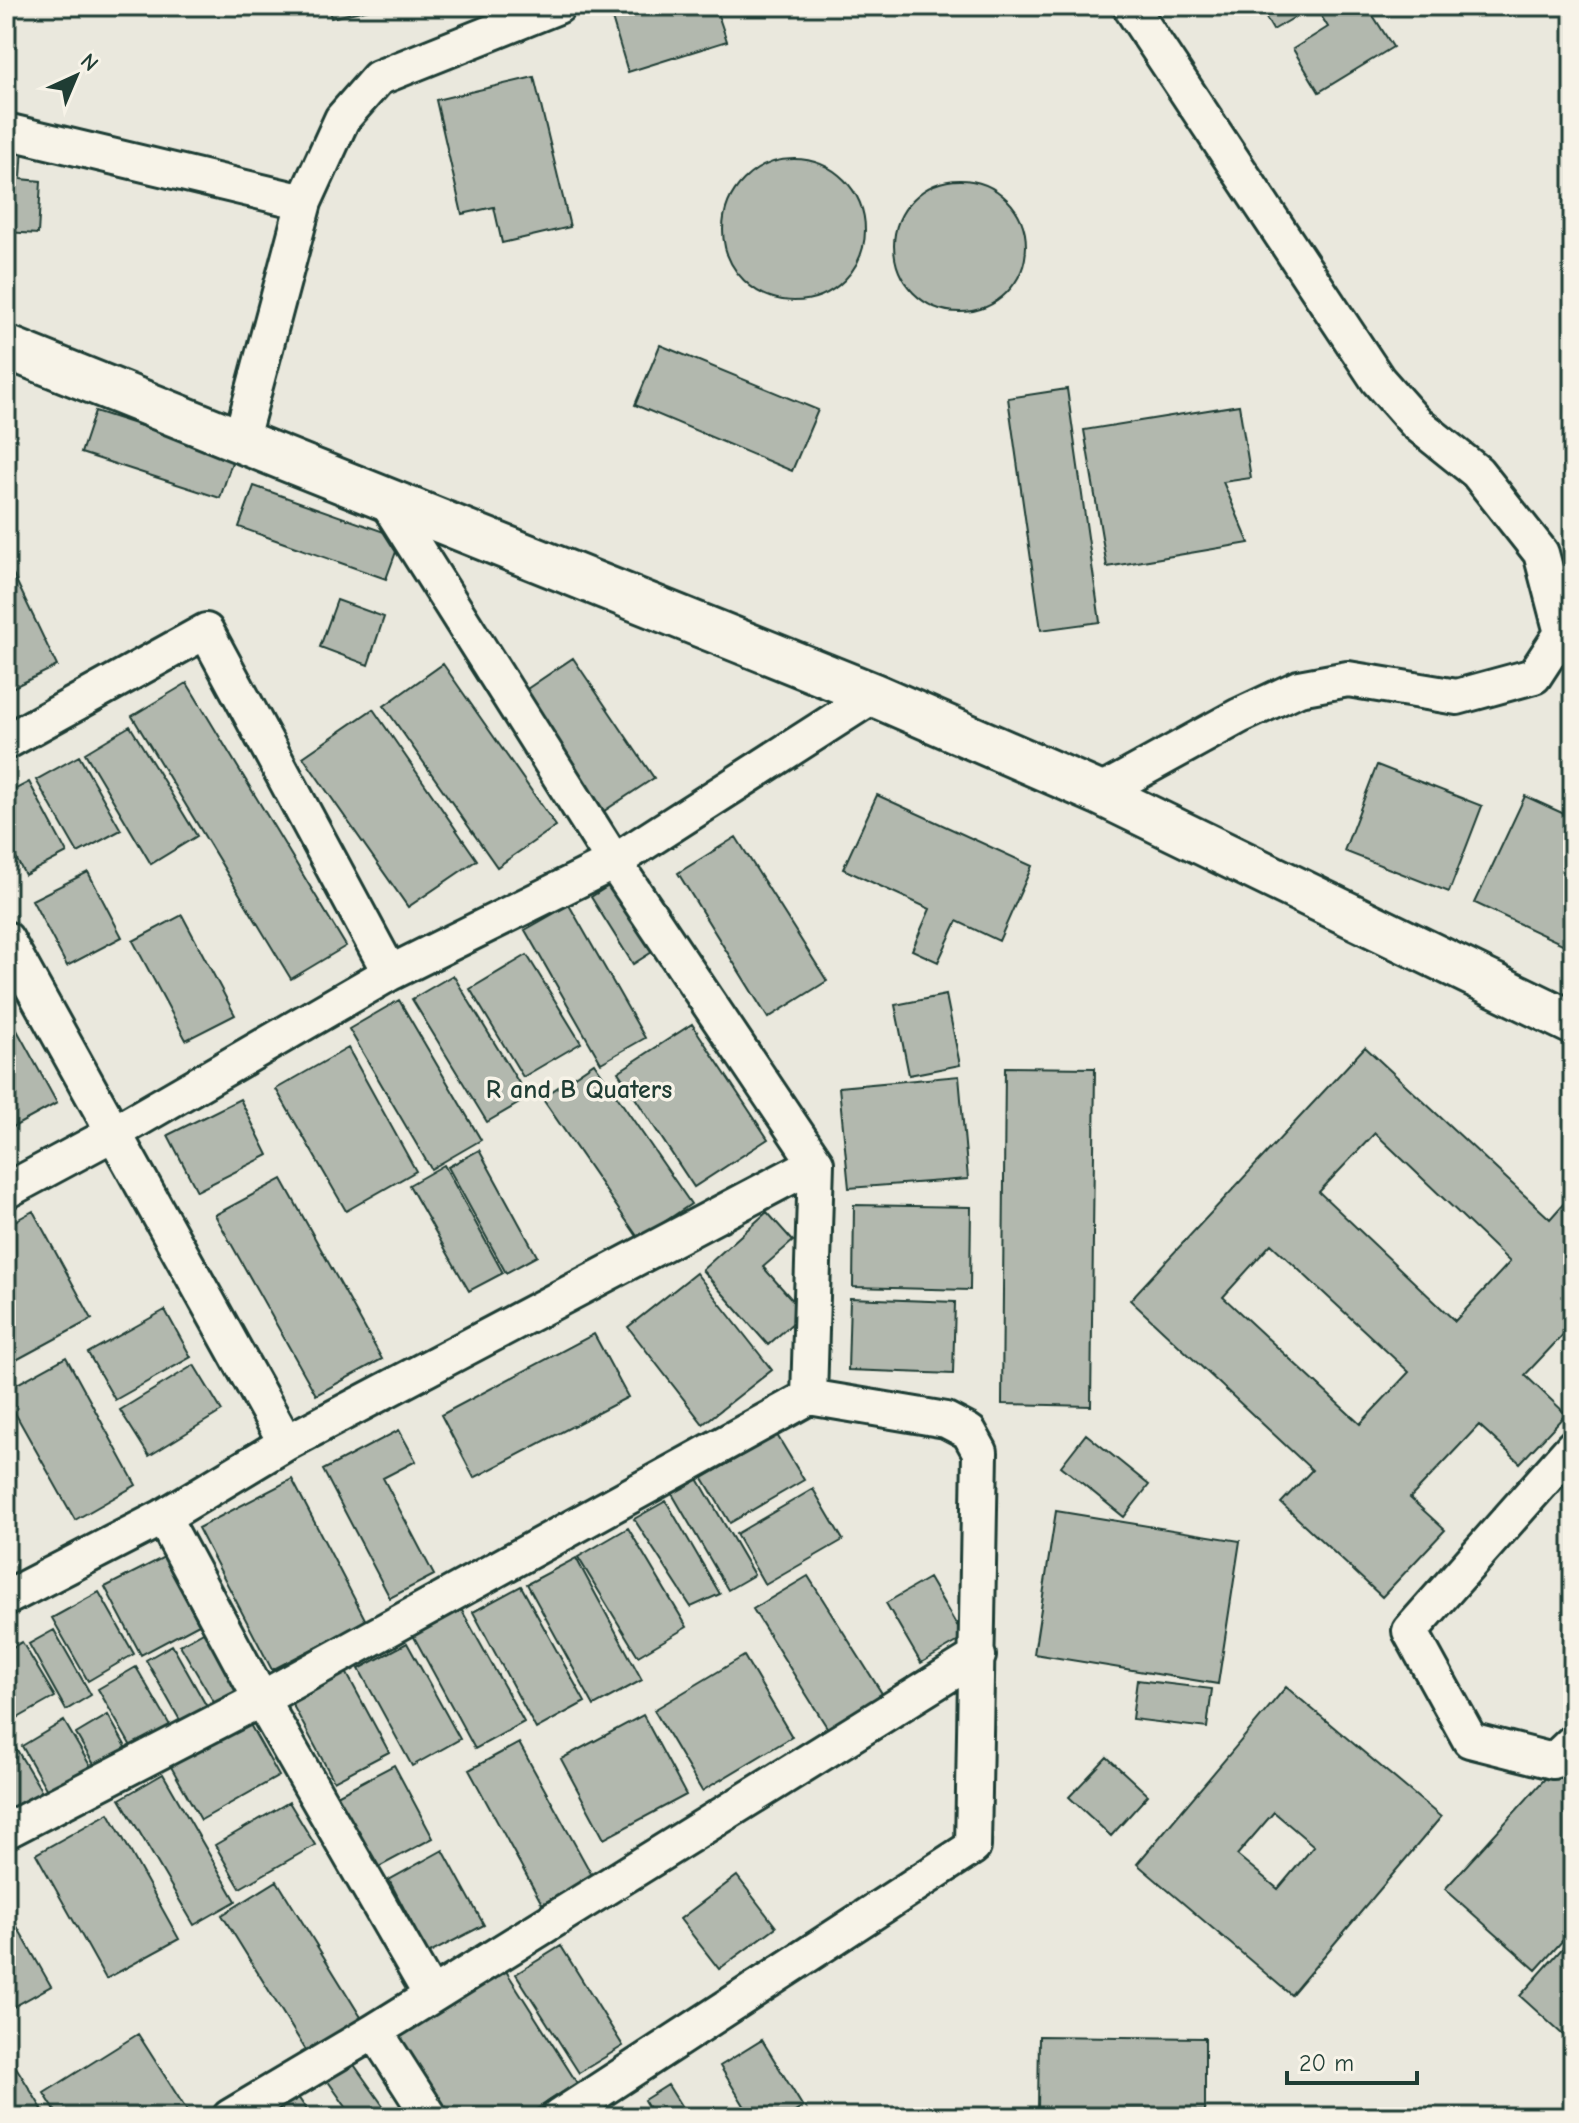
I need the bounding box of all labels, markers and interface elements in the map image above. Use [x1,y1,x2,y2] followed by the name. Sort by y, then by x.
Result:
[36,36,116,116] north arrow
[75,48,103,77] text: N
[486,1075,672,1105] district label: R and B Quaters
[1287,2035,1417,2085] scale bar
[1299,2049,1354,2077] text: 20 m

